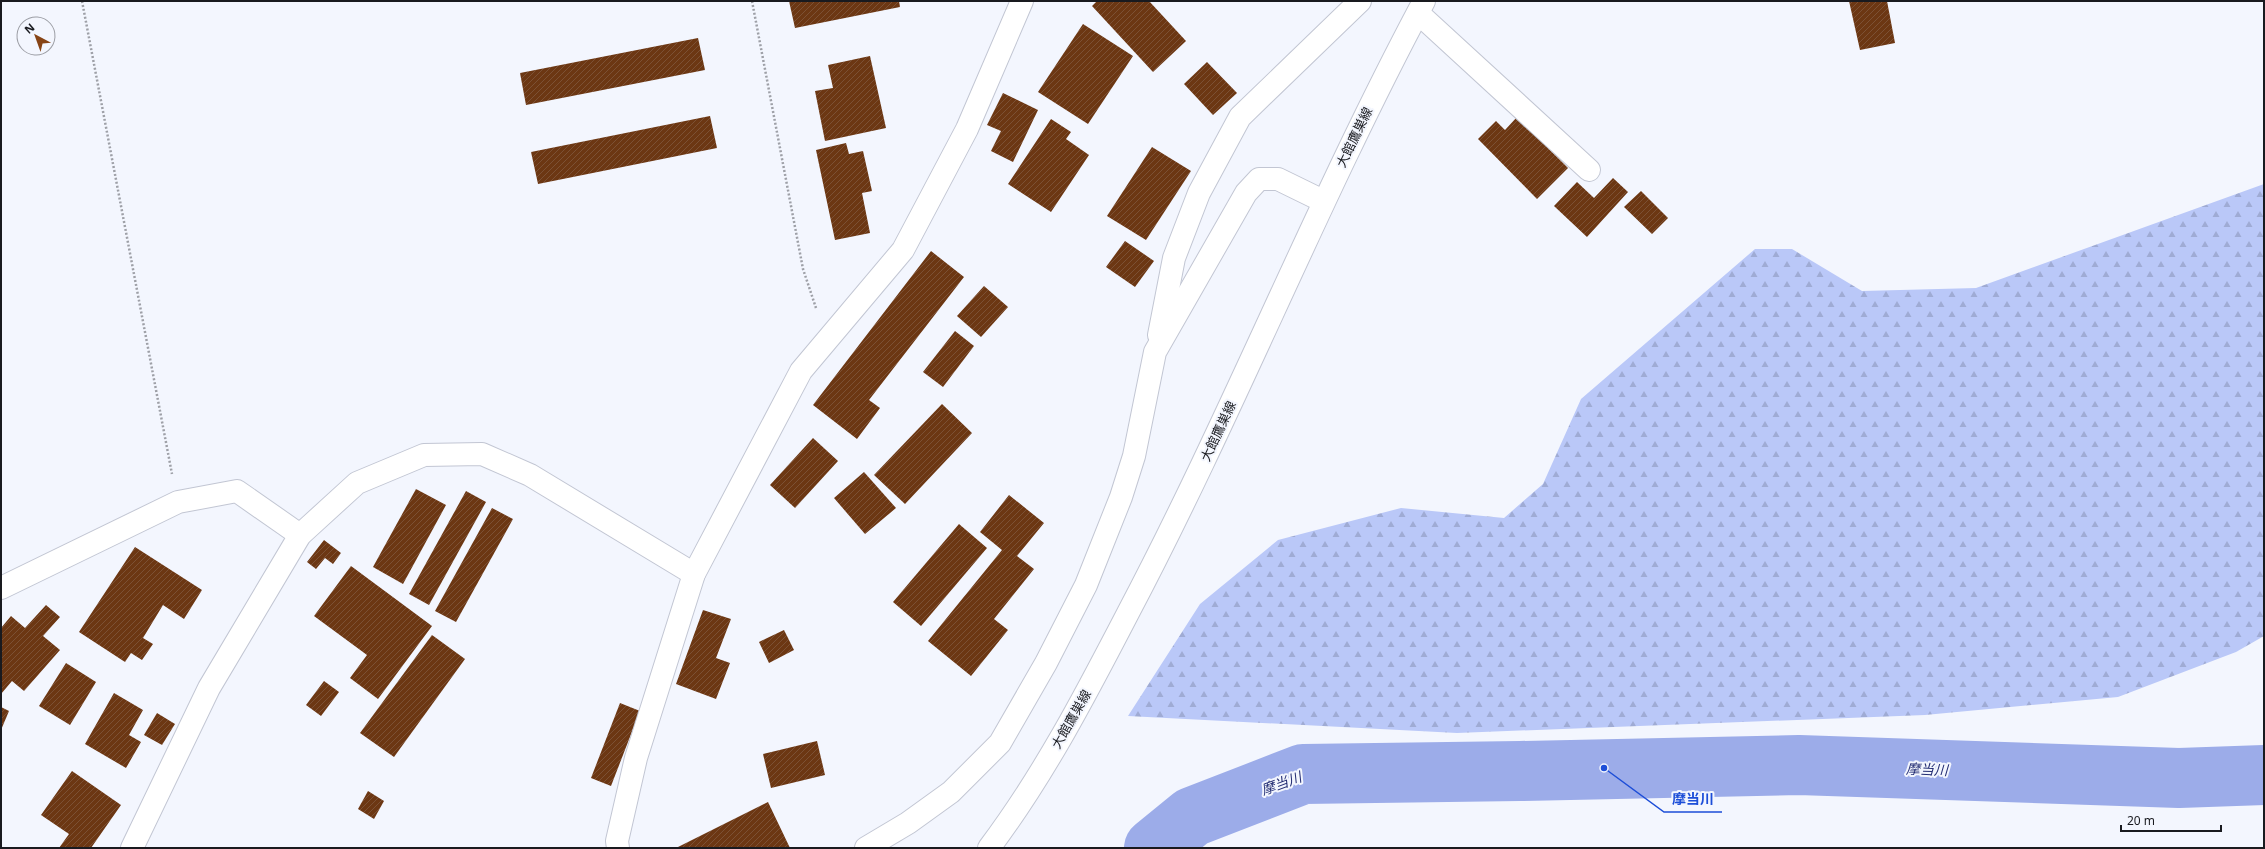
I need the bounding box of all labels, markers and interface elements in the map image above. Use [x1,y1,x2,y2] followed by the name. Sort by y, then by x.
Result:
[16,16,56,56] north arrow
[21,19,37,37] text: N
[1332,104,1376,170] street label: 大館鷹巣線
[1196,398,1240,464] street label: 大館鷹巣線
[1047,686,1095,752] street label: 大館鷹巣線
[1906,759,1950,779] water label: 摩当川
[1258,766,1306,799] water label: 摩当川
[1664,786,1722,812] callout: 摩当川
[1672,789,1714,808] text: 摩当川
[2121,807,2221,833] scale bar
[2127,812,2155,829] text: 20 m

